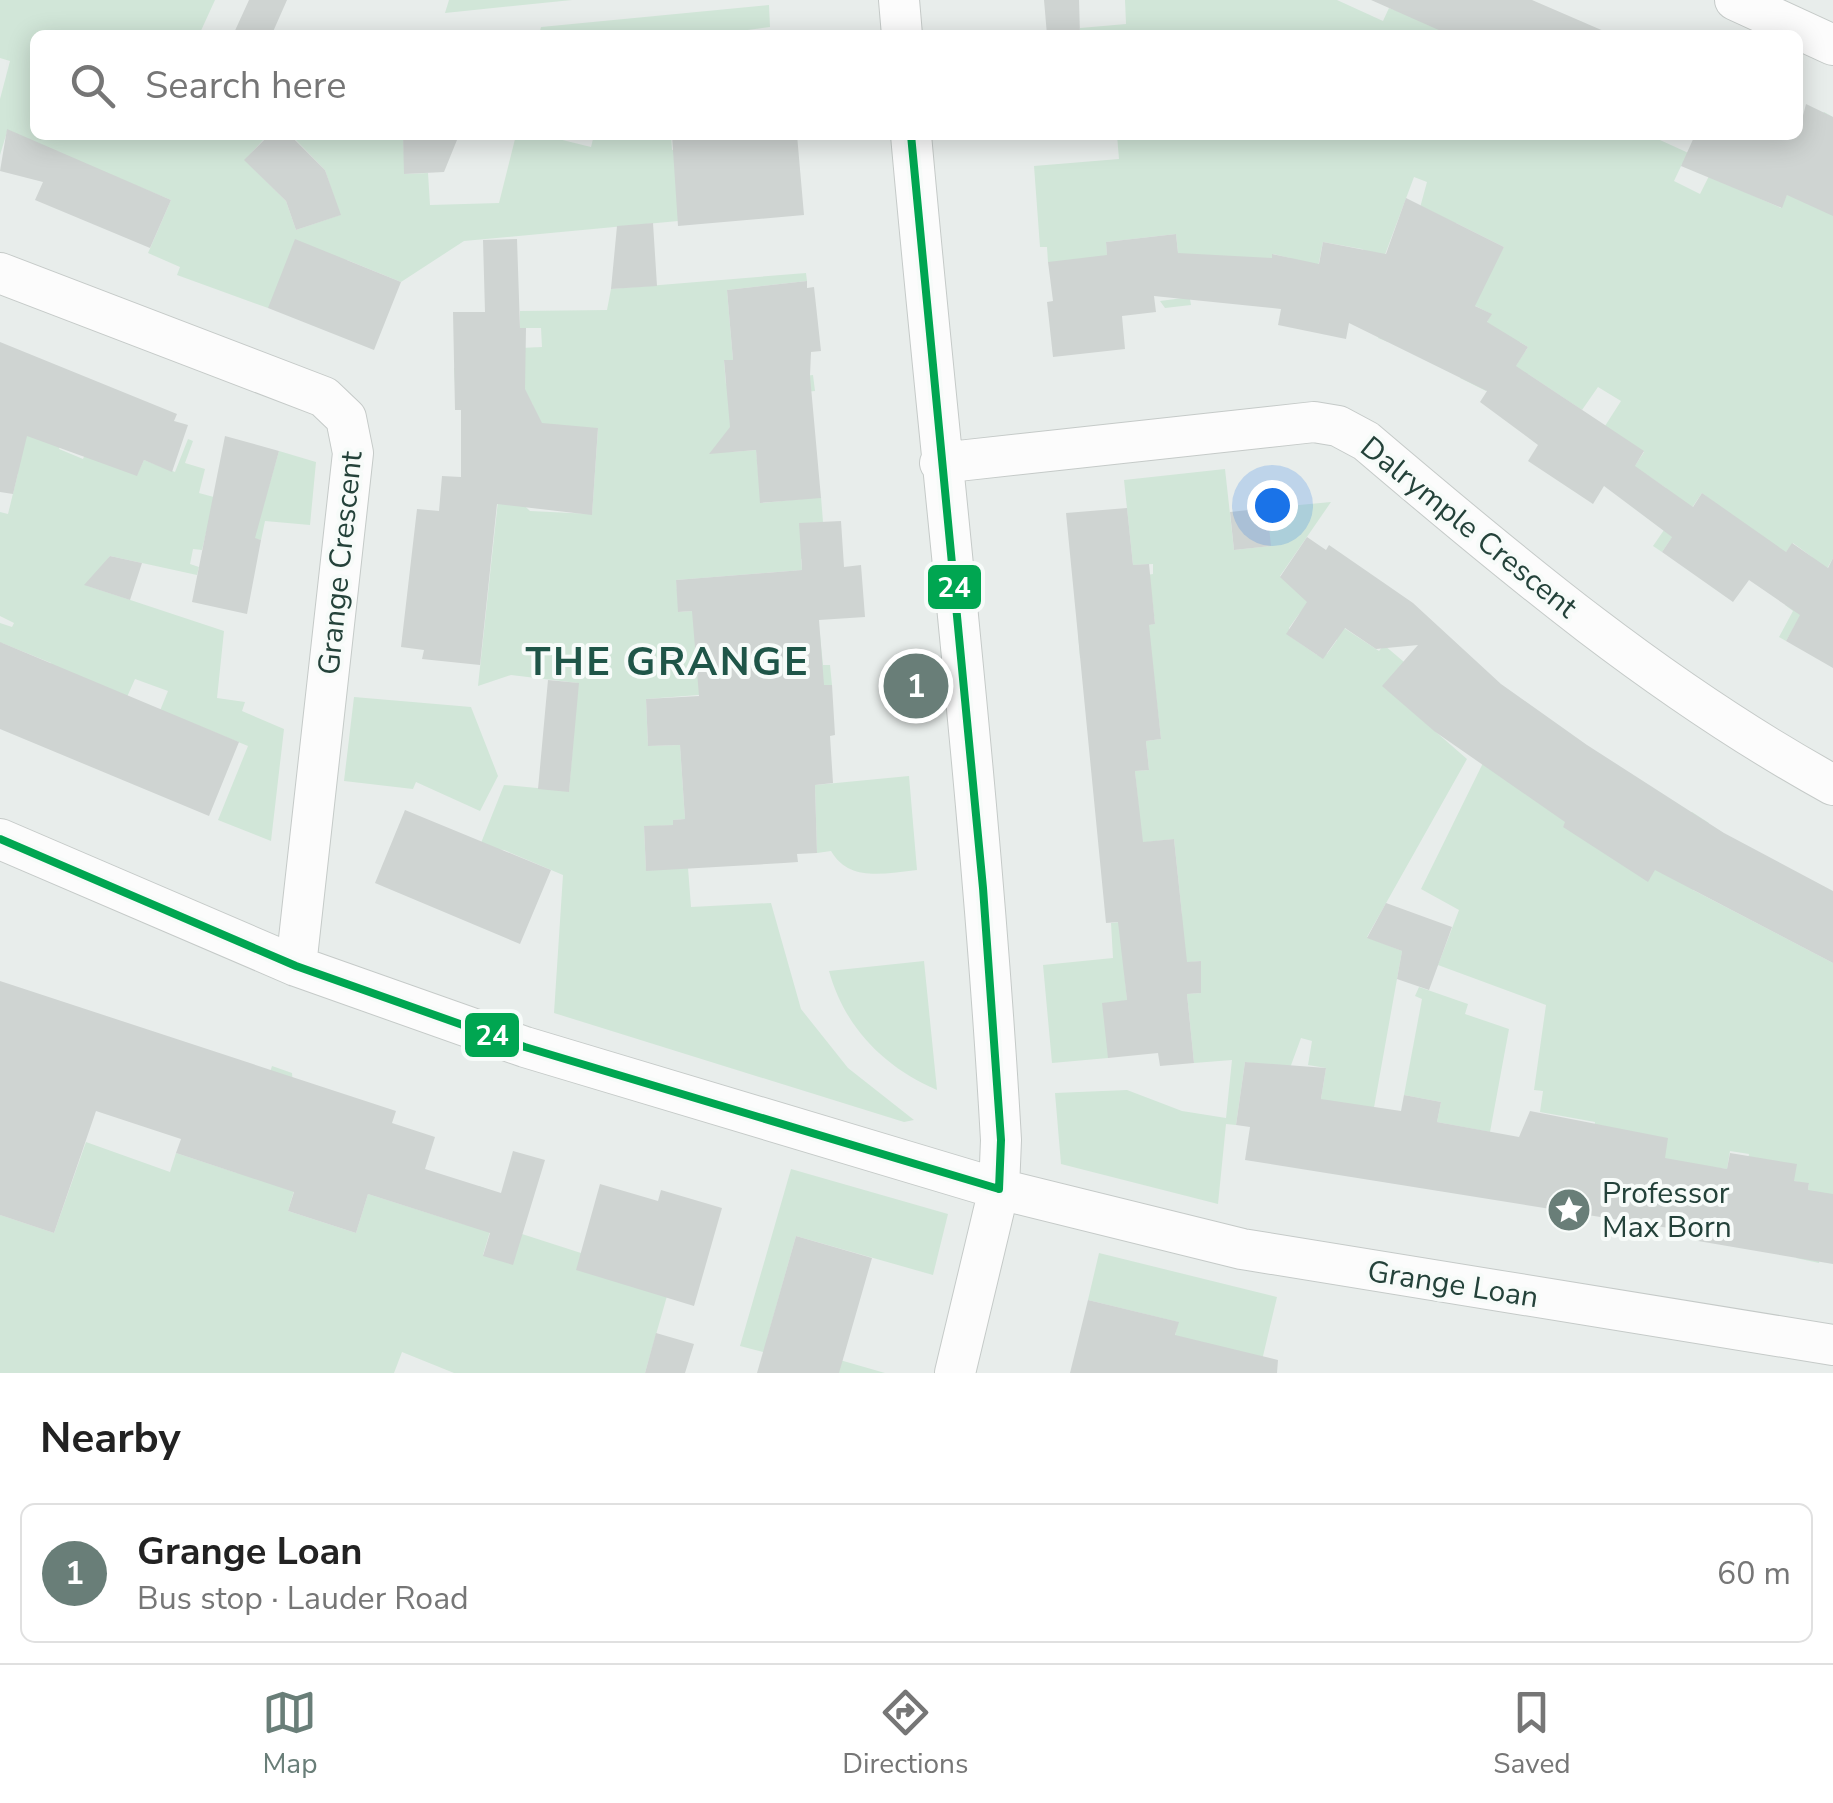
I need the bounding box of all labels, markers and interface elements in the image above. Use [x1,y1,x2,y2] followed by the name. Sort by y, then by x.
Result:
[30,30,1803,140] search box
[65,58,120,113] icon: search
[145,60,346,111] text: Search here
[1352,427,1586,628] street label: Dalrymple Crescent
[308,449,373,677] street label: Grange Crescent
[1247,480,1298,531] your location
[926,563,983,611] line badge: 24
[937,569,971,607] text: 24
[526,635,810,689] district label: THE GRANGE
[884,648,948,724] pin: 1
[463,1011,521,1059] line badge: 24
[475,1017,509,1055] text: 24
[1602,1173,1732,1248] place label: Professor Max Born
[1546,1187,1592,1233] place icon: Professor Max Born
[1365,1251,1541,1318] street label: Grange Loan
[40,1410,181,1467] text: Nearby
[137,1526,363,1577] text: Grange Loan
[65,1552,84,1595] text: 1
[1717,1552,1791,1595] text: 60 m
[137,1577,469,1620] text: Bus stop · Lauder Road
[262,1685,317,1783] tab: Map
[842,1685,968,1783] tab: Directions
[1493,1685,1571,1783] tab: Saved

